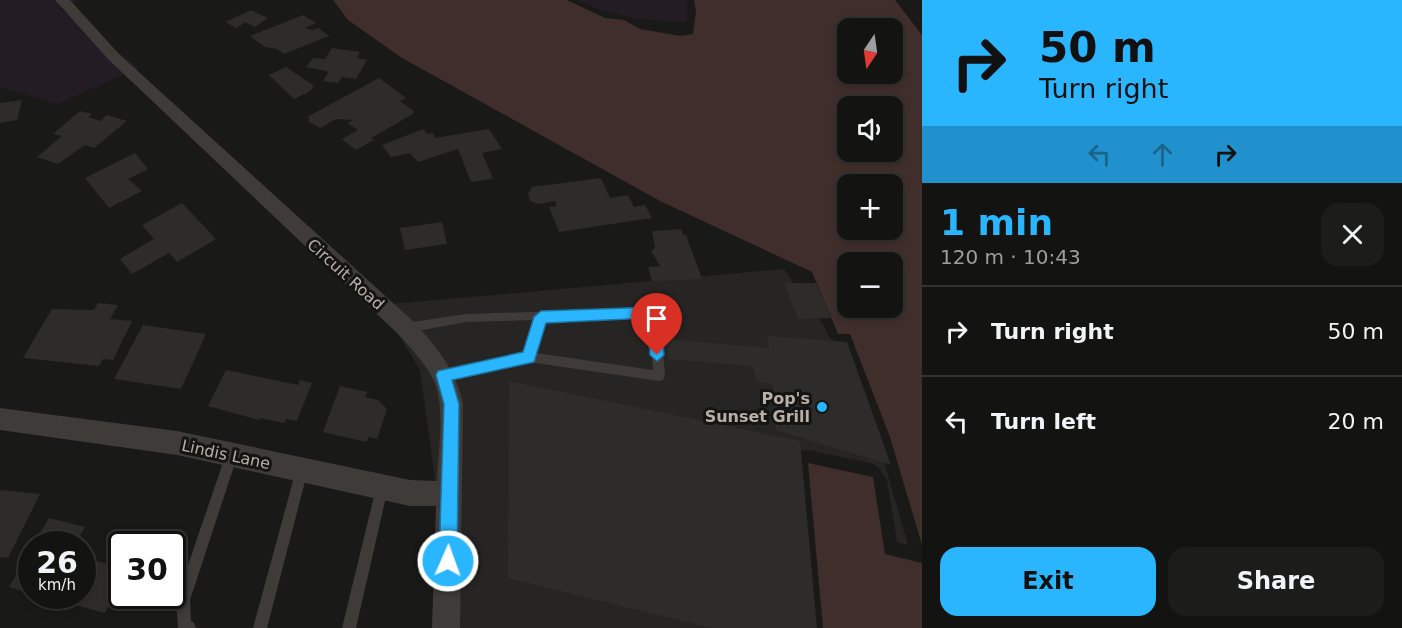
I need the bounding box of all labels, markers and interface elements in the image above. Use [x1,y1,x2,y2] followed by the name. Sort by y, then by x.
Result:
[837,18,903,84] north arrow
[837,18,903,318] map controls
[1039,23,1156,72] text: 50 m
[940,24,1018,102] icon: right
[1039,73,1168,104] text: Turn right
[837,96,903,162] button: sound
[1083,138,1116,171] icon: left
[1146,138,1179,171] icon: ahead
[1209,138,1242,171] icon: right
[837,174,903,240] button: +
[940,202,1053,243] text: 1 min
[1321,203,1384,266] button: close
[303,235,388,314] street label: Circuit Road
[940,245,1081,269] text: 120 m · 10:43
[837,252,903,318] button: −
[631,293,682,355] pin
[640,302,673,335] icon: arrive
[940,315,973,348] icon: right
[991,319,1114,344] text: Turn right
[1328,319,1384,344] text: 50 m
[705,389,810,426] place label: Pop's Sunset Grill
[815,400,829,414] marker: Pop's Sunset Grill
[940,405,973,438] icon: left
[991,409,1096,434] text: Turn left
[1328,409,1384,434] text: 20 m
[180,436,272,473] street label: Lindis Lane
[416,529,480,593] position arrow
[108,531,186,609] speed limit sign: 30
[36,545,78,580] text: 26
[940,547,1156,616] button: Exit
[1168,547,1384,616] button: Share
[38,576,76,594] text: km/h

